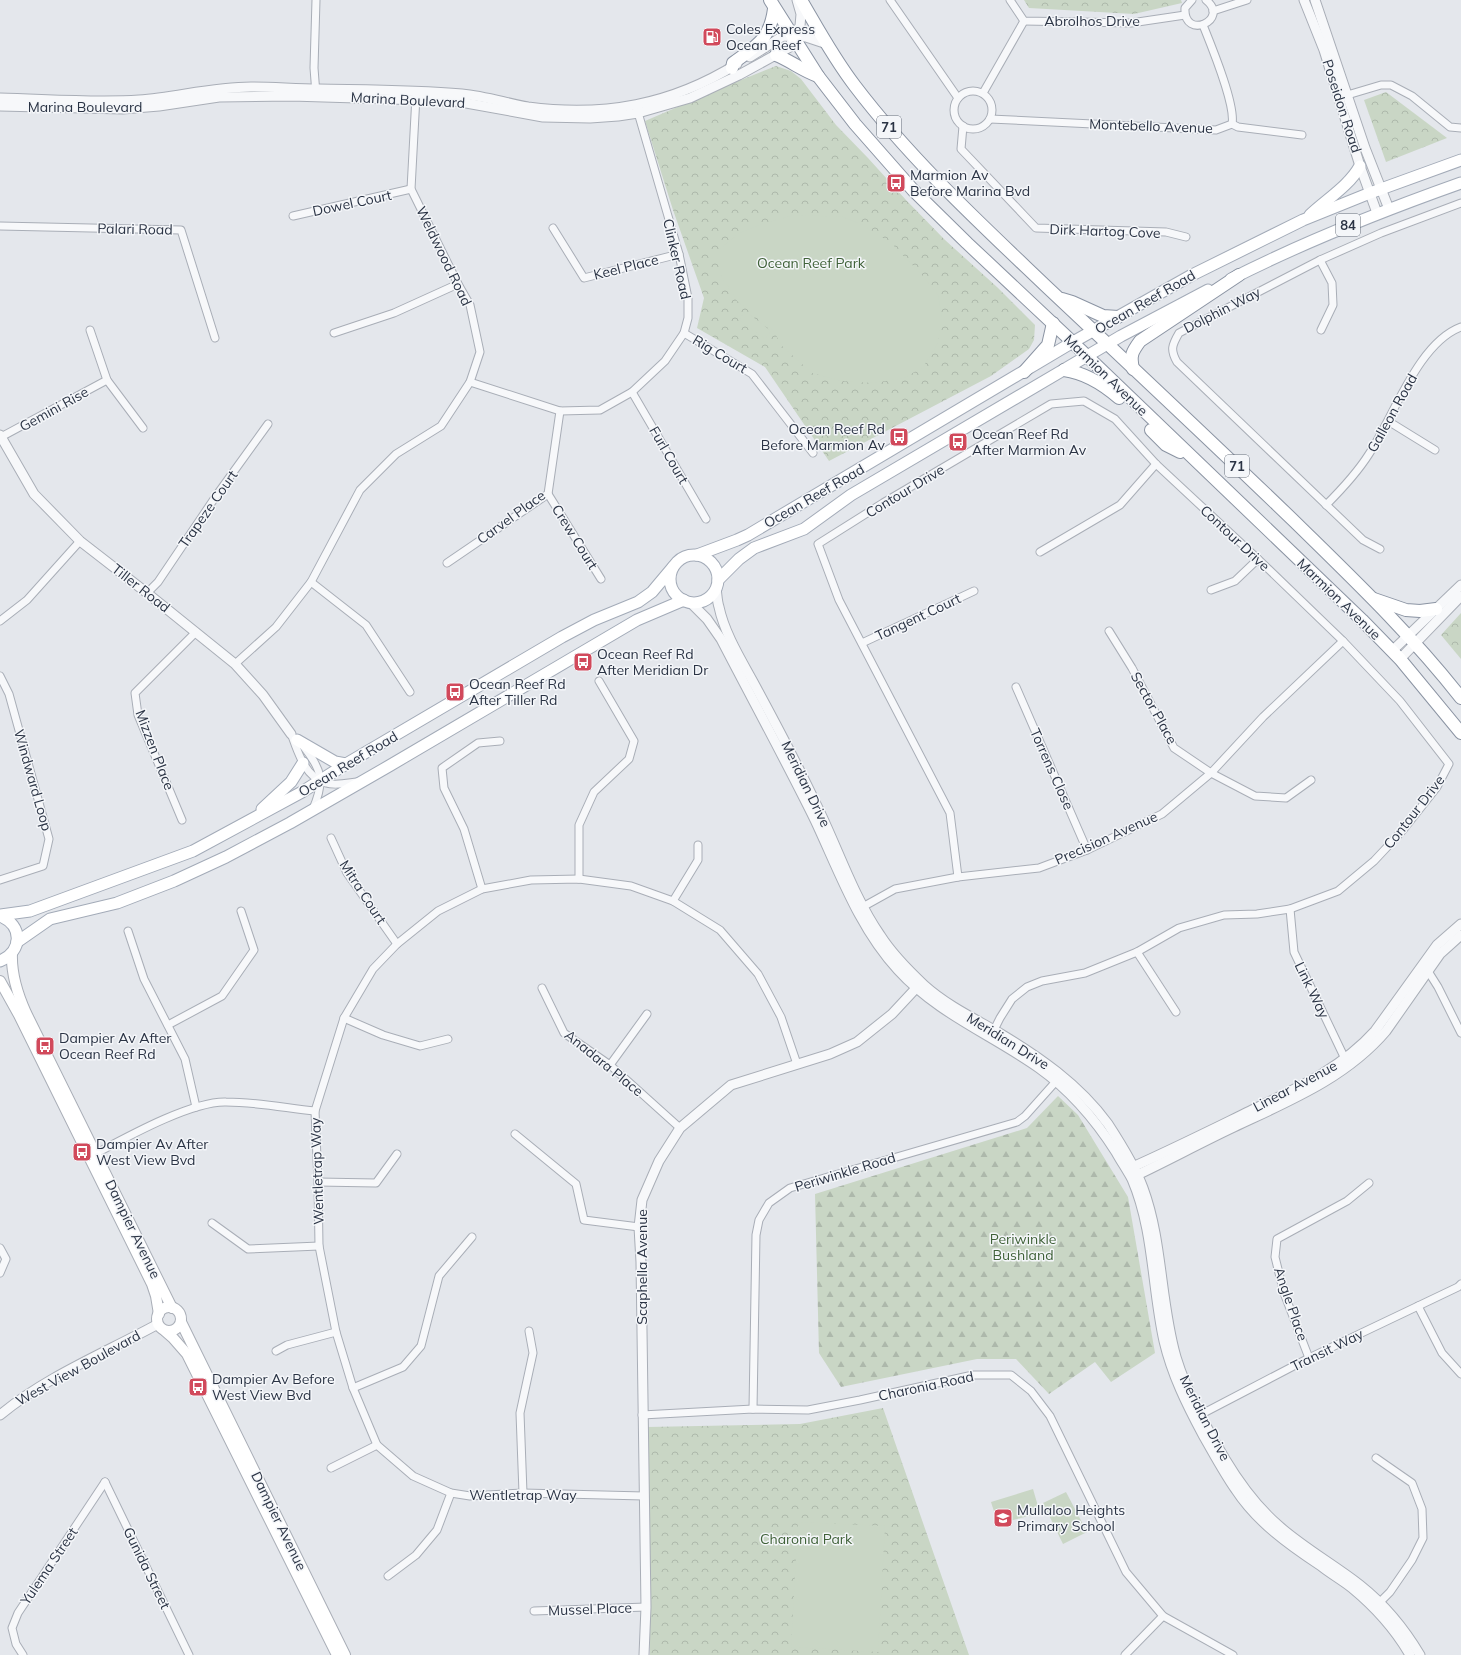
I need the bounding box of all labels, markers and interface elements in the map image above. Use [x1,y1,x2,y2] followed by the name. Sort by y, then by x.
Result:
[1044,12,1140,30] street label: Abrolhos Drive
[726,20,815,54] place label: Coles Express Ocean Reef
[701,26,723,48] fuel station icon: Coles Express Ocean Reef
[1318,57,1366,155] street label: Poseidon Road
[350,88,466,112] street label: Marina Boulevard
[28,98,142,116] street label: Marina Boulevard
[1089,115,1213,137] street label: Montebello Avenue
[877,116,901,138] road number: 71
[910,166,1030,200] place label: Marmion Av Before Marina Bvd
[885,172,907,194] bus stop icon: Marmion Av Before Marina Bvd
[311,186,393,220] street label: Dowel Court
[412,203,476,309] street label: Weldwood Road
[1336,214,1360,236] road number: 84
[659,217,695,301] street label: Clinker Road
[97,219,173,239] street label: Palari Road
[1049,220,1161,242] street label: Dirk Hartog Cove
[592,250,660,284] street label: Keel Place
[757,254,866,272] park label: Ocean Reef Park
[1092,266,1198,338] street label: Ocean Reef Road
[1180,283,1264,337] street label: Dolphin Way
[1060,330,1152,420] street label: Marmion Avenue
[689,331,751,377] street label: Rig Court
[1363,371,1421,455] street label: Galleon Road
[16,383,92,435] street label: Gemini Rise
[761,420,886,454] place label: Ocean Reef Rd Before Marmion Av
[645,423,693,487] street label: Furl Court
[972,425,1087,459] place label: Ocean Reef Rd After Marmion Av
[888,426,910,448] bus stop icon: Ocean Reef Rd Before Marmion Av
[947,431,969,453] bus stop icon: Ocean Reef Rd After Marmion Av
[1225,455,1249,477] road number: 71
[761,460,867,532] street label: Ocean Reef Road
[862,460,948,522] street label: Contour Drive
[175,467,241,551] street label: Trapeze Court
[473,486,549,548] street label: Carvel Place
[548,501,602,573] street label: Crew Court
[1196,501,1274,575] street label: Contour Drive
[1293,554,1385,644] street label: Marmion Avenue
[108,560,174,616] street label: Tiller Road
[872,589,964,645] street label: Tangent Court
[597,645,709,679] place label: Ocean Reef Rd After Meridian Dr
[572,651,594,673] bus stop icon: Ocean Reef Rd After Meridian Dr
[1127,669,1181,747] street label: Sector Place
[469,675,566,709] place label: Ocean Reef Rd After Tiller Rd
[444,681,466,703] bus stop icon: Ocean Reef Rd After Tiller Rd
[131,707,179,793] street label: Mizzen Place
[1026,725,1078,813] street label: Torrens Close
[10,727,56,833] street label: Windward Loop
[295,727,401,801] street label: Ocean Reef Road
[777,738,835,830] street label: Meridian Drive
[1380,771,1448,853] street label: Contour Drive
[1052,807,1160,869] street label: Precision Avenue
[336,857,390,928] street label: Mitra Court
[1291,959,1334,1022] street label: Link Way
[963,1008,1053,1074] street label: Meridian Drive
[561,1026,647,1100] street label: Anadara Place
[59,1029,172,1063] place label: Dampier Av After Ocean Reef Rd
[34,1035,56,1057] bus stop icon: Dampier Av After Ocean Reef Rd
[1250,1056,1340,1116] street label: Linear Avenue
[306,1117,328,1225] street label: Wentletrap Way
[96,1135,209,1169] place label: Dampier Av After West View Bvd
[71,1141,93,1163] bus stop icon: Dampier Av After West View Bvd
[792,1148,898,1196] street label: Periwinkle Road
[101,1177,165,1281] street label: Dampier Avenue
[633,1209,651,1325] street label: Scaphella Avenue
[990,1230,1056,1264] park label: Periwinkle Bushland
[1270,1265,1312,1343] street label: Angle Place
[1288,1324,1367,1375] street label: Transit Way
[13,1326,143,1410] street label: West View Boulevard
[877,1367,975,1405] street label: Charonia Road
[212,1370,335,1404] place label: Dampier Av Before West View Bvd
[1176,1372,1234,1464] street label: Meridian Drive
[187,1376,209,1398] bus stop icon: Dampier Av Before West View Bvd
[247,1469,311,1573] street label: Dampier Avenue
[469,1486,577,1504] street label: Wentletrap Way
[1017,1501,1125,1535] place label: Mullaloo Heights Primary School
[992,1507,1014,1529] school or university icon: Mullaloo Heights Primary School
[16,1524,82,1609] street label: Yulema Street
[119,1524,175,1612] street label: Gunida Street
[760,1530,853,1548] park label: Charonia Park
[548,1599,632,1619] street label: Mussel Place

